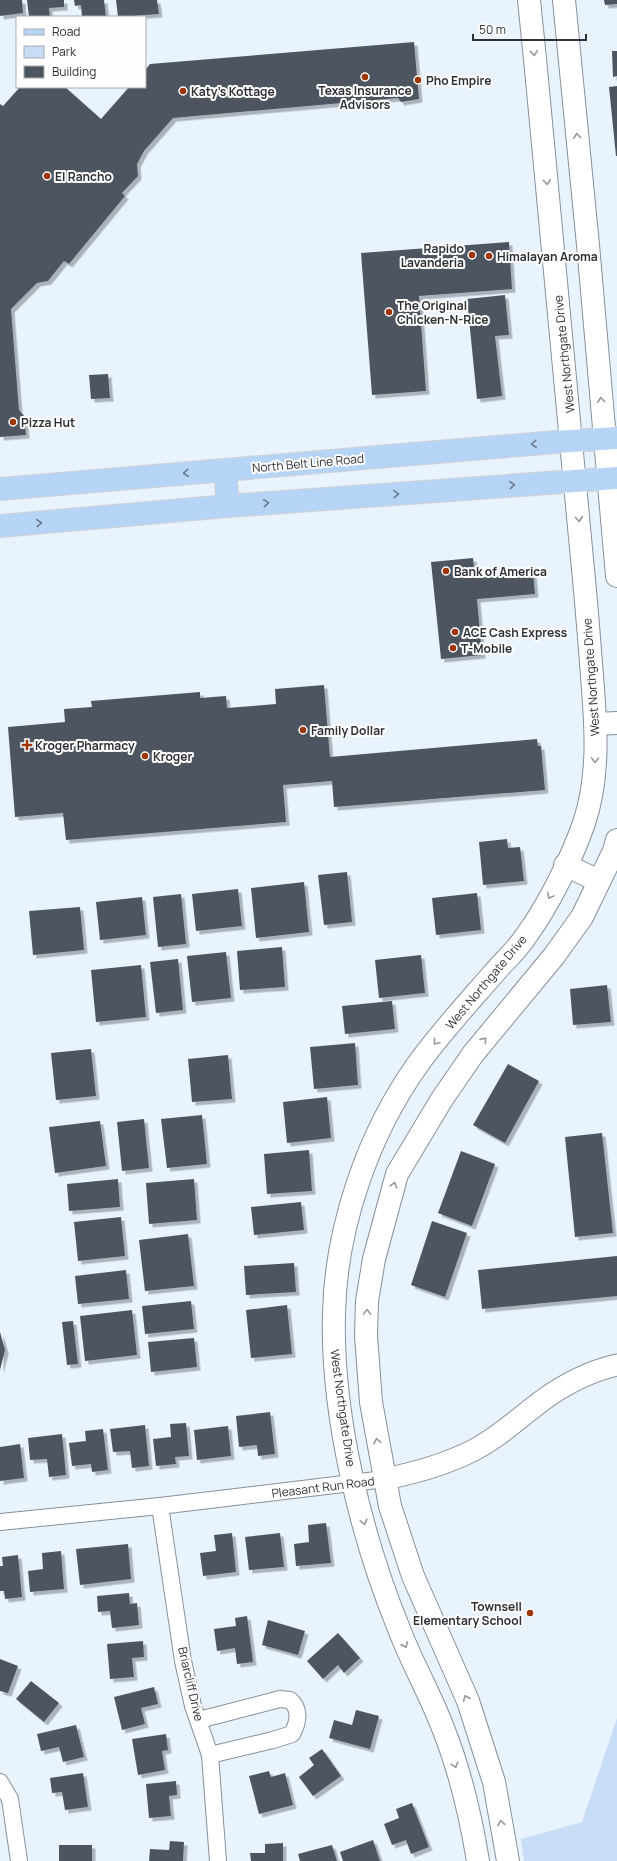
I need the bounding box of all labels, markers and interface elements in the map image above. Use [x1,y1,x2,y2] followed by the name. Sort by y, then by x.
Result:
[16,16,146,88] legend
[473,16,586,42] scale bar
[479,21,506,38] text: 50 m
[52,23,80,40] text: Road
[52,43,77,60] text: Park
[530,50,539,56] one-way arrow
[52,63,96,80] text: Building
[360,72,370,82] marker: Texas Insurance Advisors
[426,72,491,89] place label: Pho Empire
[413,75,423,85] marker: Pho Empire
[318,82,412,113] place label: Texas Insurance Advisors
[191,83,275,100] place label: Katy's Kottage
[178,86,188,96] marker: Katy's Kottage
[573,133,582,139] one-way arrow
[55,168,112,185] place label: El Rancho
[42,171,52,181] marker: El Rancho
[542,179,551,185] one-way arrow
[401,240,464,271] place label: Rapido Lavanderia
[497,248,598,265] place label: Himalayan Aroma
[467,250,477,260] marker: Rapido Lavanderia
[484,251,494,261] marker: Himalayan Aroma
[549,294,579,414] street label: West Northgate Drive
[397,297,488,328] place label: The Original Chicken-N-Rice
[384,307,394,317] marker: The Original Chicken-N-Rice
[597,397,606,403] one-way arrow
[21,414,75,431] place label: Pizza Hut
[8,417,18,427] marker: Pizza Hut
[531,439,537,448] one-way arrow
[251,450,365,476] street label: North Belt Line Road
[183,469,189,478] one-way arrow
[509,481,515,490] one-way arrow
[393,490,399,499] one-way arrow
[263,499,270,508] one-way arrow
[574,516,583,522] one-way arrow
[36,518,42,527] one-way arrow
[454,563,547,580] place label: Bank of America
[441,566,451,576] marker: Bank of America
[578,617,604,737] street label: West Northgate Drive
[463,624,568,641] place label: ACE Cash Express
[450,627,460,637] marker: ACE Cash Express
[461,640,512,657] place label: T-Mobile
[448,643,458,653] marker: T-Mobile
[311,722,385,739] place label: Family Dollar
[298,725,308,735] marker: Family Dollar
[35,737,135,754] place label: Kroger Pharmacy
[22,740,32,750] marker: Kroger Pharmacy
[153,748,192,765] place label: Kroger
[140,751,150,761] marker: Kroger
[591,757,599,763] one-way arrow
[547,891,554,899] one-way arrow
[441,931,531,1033] street label: West Northgate Drive
[433,1037,440,1044] one-way arrow
[480,1037,487,1044] one-way arrow
[389,1182,398,1189] one-way arrow
[363,1309,371,1315] one-way arrow
[326,1348,360,1468] street label: West Northgate Drive
[374,1438,382,1444] one-way arrow
[271,1472,375,1502] street label: Pleasant Run Road
[359,1519,367,1525] one-way arrow
[413,1598,522,1629] place label: Townsell Elementary School
[525,1608,535,1618] marker: Townsell Elementary School
[401,1641,409,1648] one-way arrow
[174,1645,208,1723] street label: Briarcliff Drive
[463,1694,471,1702] one-way arrow
[450,1761,459,1768] one-way arrow
[497,1819,506,1826] one-way arrow

